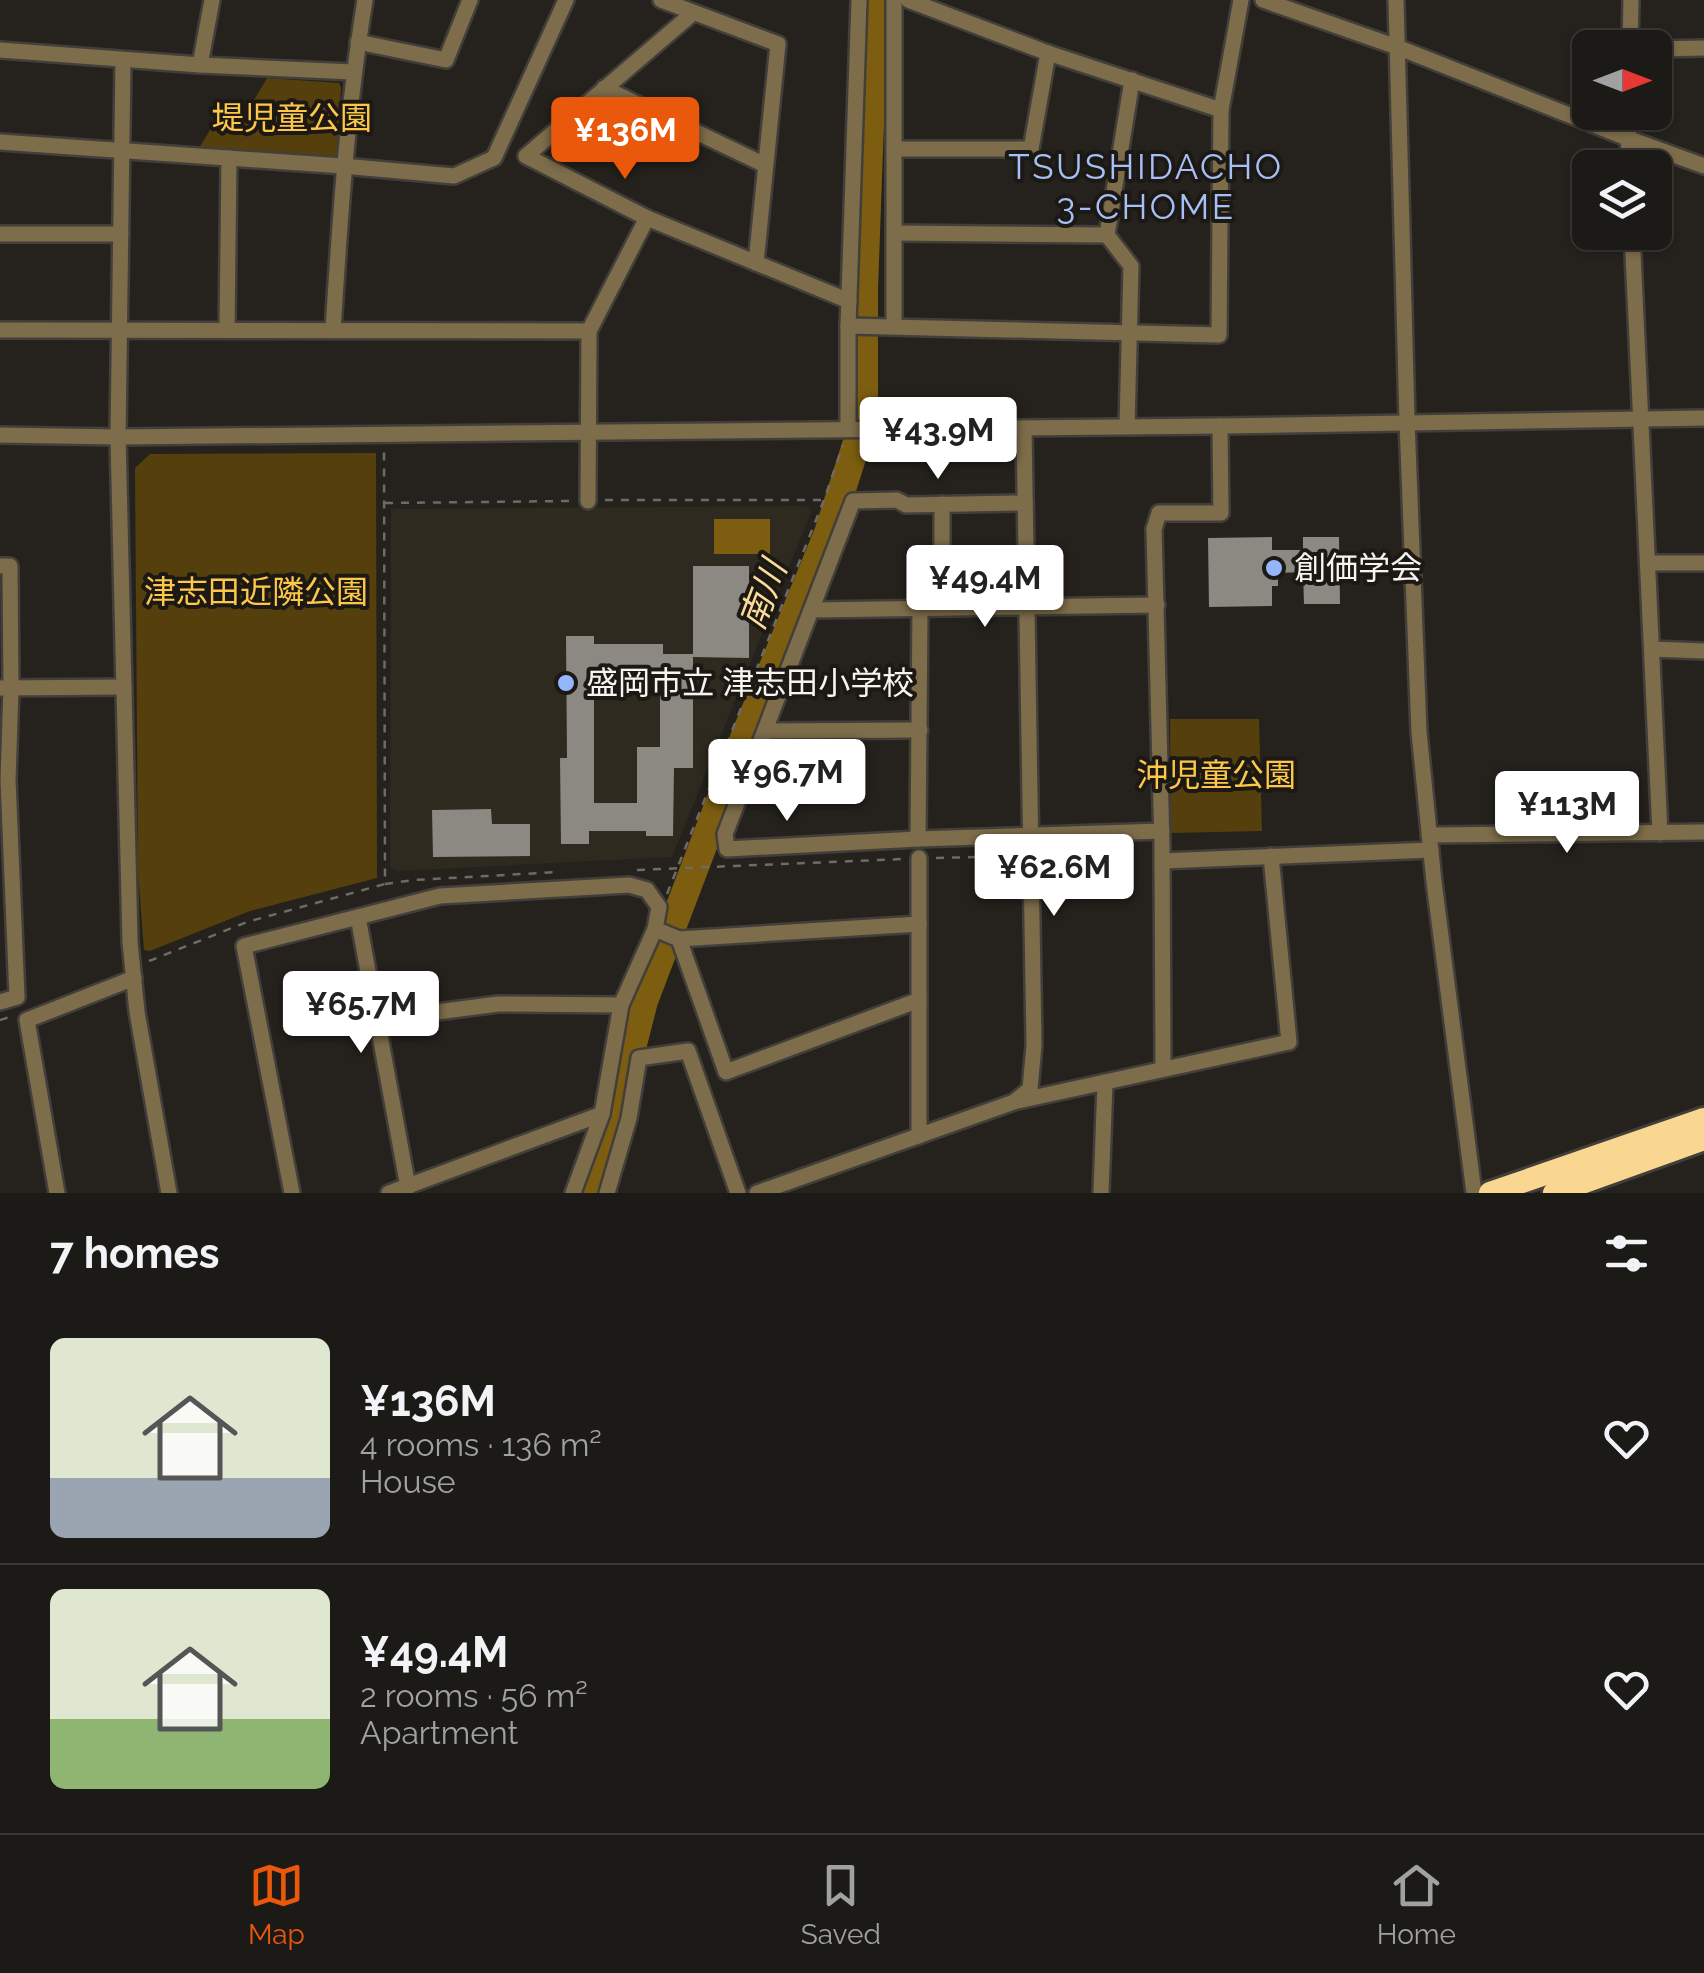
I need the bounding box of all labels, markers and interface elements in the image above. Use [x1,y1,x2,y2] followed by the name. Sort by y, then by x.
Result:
[1572,30,1672,130] north arrow
[1572,30,1672,250] map controls
[555,97,695,182] pin: ¥136M
[212,99,372,136] park label: 堤児童公園
[573,111,677,148] text: ¥136M
[1008,146,1284,227] district label: TSUSHIDACHO 3-CHOME
[1572,150,1672,250] button: layers
[857,397,1019,482] pin: ¥43.9M
[882,411,994,448] text: ¥43.9M
[904,545,1066,630] pin: ¥49.4M
[1294,549,1422,586] place label: 創価学会
[731,551,796,635] water label: 南川
[1263,557,1285,579] marker: 創価学会
[928,559,1042,596] text: ¥49.4M
[144,573,368,610] park label: 津志田近隣公園
[586,664,914,701] place label: 盛岡市立 津志田小学校
[555,672,577,694] marker: 盛岡市立 津志田小学校
[706,739,868,824] pin: ¥96.7M
[730,753,844,790] text: ¥96.7M
[1136,756,1296,793] park label: 沖児童公園
[1497,771,1637,856] pin: ¥113M
[1517,785,1617,822] text: ¥113M
[973,834,1135,919] pin: ¥62.6M
[997,848,1111,885] text: ¥62.6M
[280,971,442,1056] pin: ¥65.7M
[305,985,417,1022] text: ¥65.7M
[1599,1226,1654,1281] icon: filters
[50,1229,219,1278] text: 7 homes
[360,1377,496,1426] text: ¥136M
[130,1378,250,1498] icon: home
[1599,1411,1654,1466] icon: heart
[360,1426,602,1463] text: 4 rooms · 136 m²
[360,1463,456,1500] text: House
[360,1628,508,1677] text: ¥49.4M
[130,1629,250,1749] icon: home
[1599,1662,1654,1717] icon: heart
[360,1677,588,1714] text: 2 rooms · 56 m²
[360,1714,518,1751] text: Apartment
[248,1858,305,1951] tab: Map
[801,1858,881,1951] tab: Saved
[1377,1858,1456,1951] tab: Home

